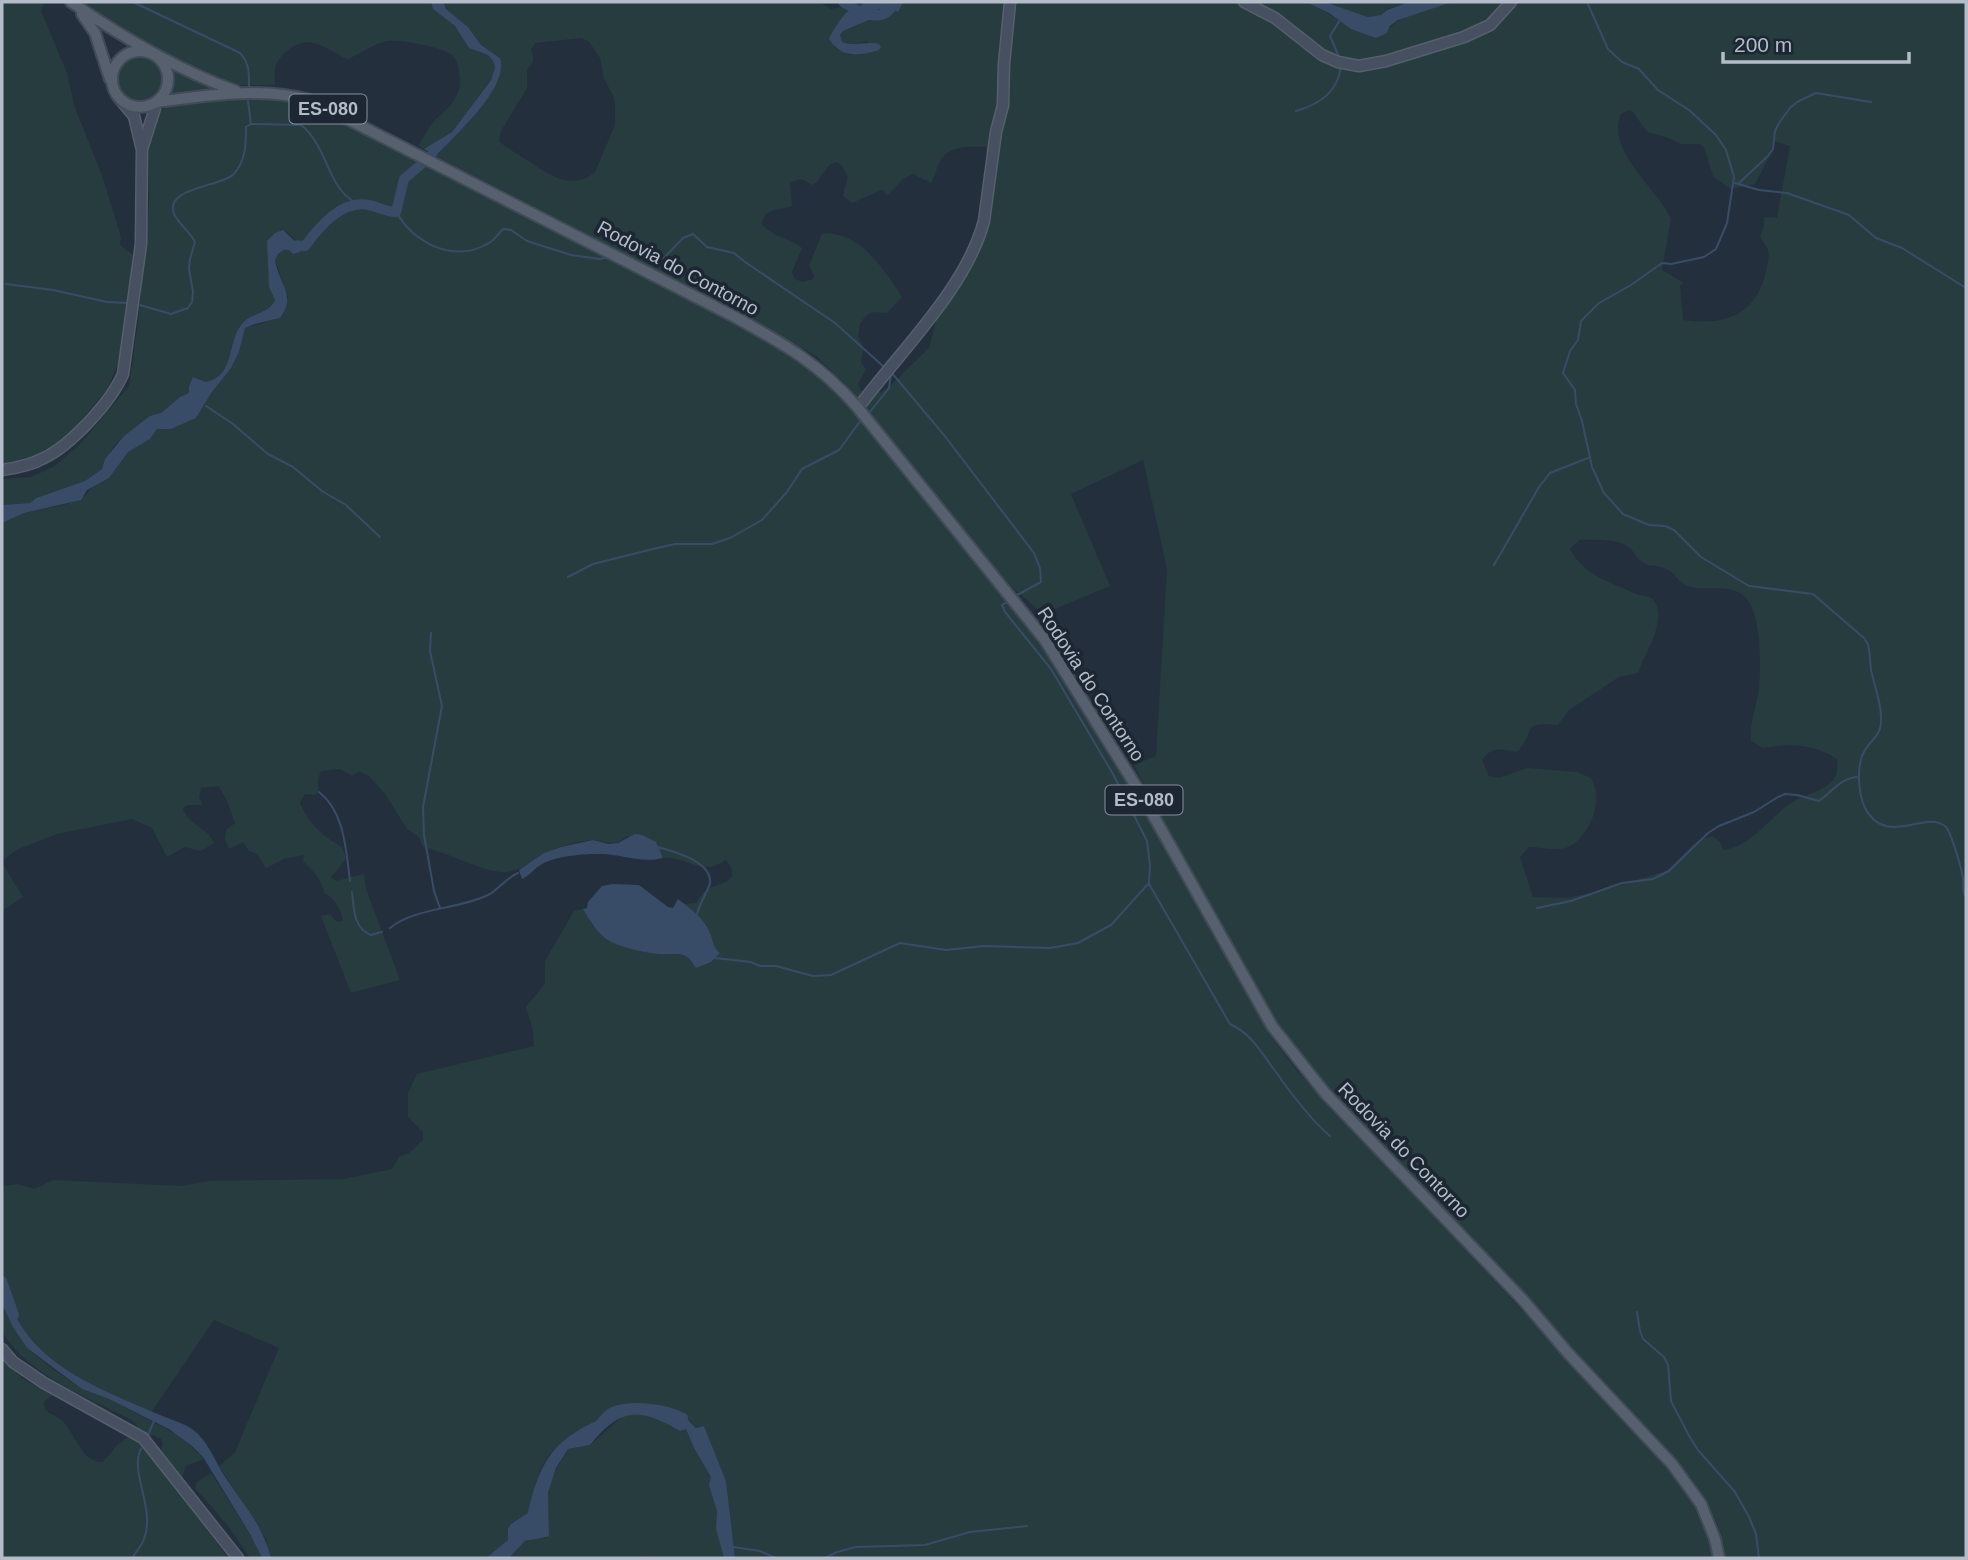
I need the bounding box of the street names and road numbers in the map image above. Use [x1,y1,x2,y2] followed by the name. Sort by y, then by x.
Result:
[290,94,366,124] road number: ES-080
[594,217,762,319] street label: Rodovia do Contorno
[1033,603,1149,765] street label: Rodovia do Contorno
[1106,786,1182,814] road number: ES-080
[1334,1078,1474,1222] street label: Rodovia do Contorno

